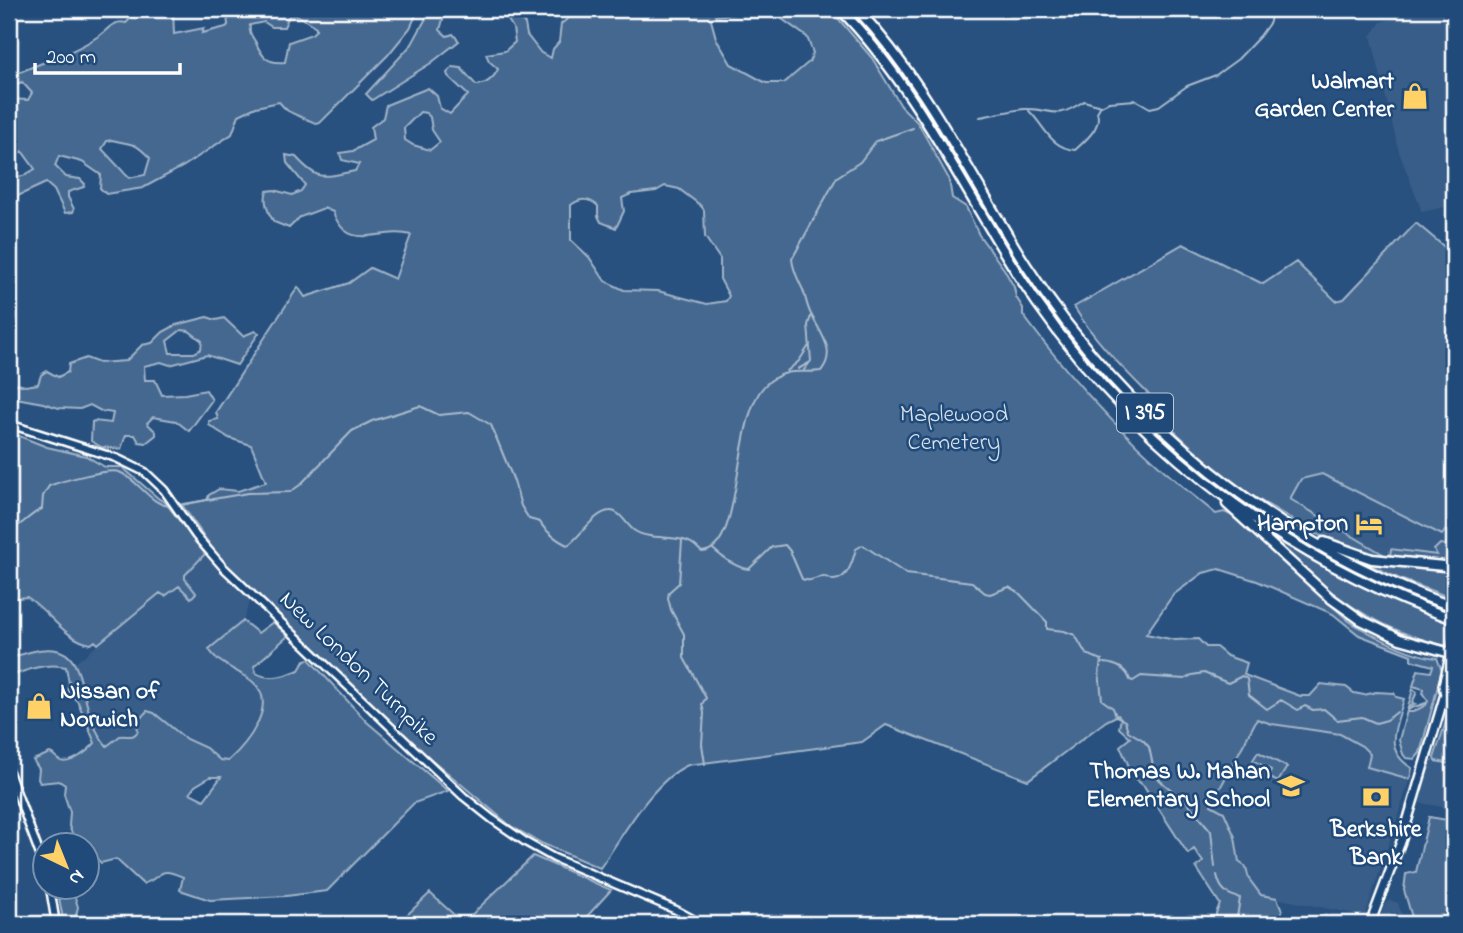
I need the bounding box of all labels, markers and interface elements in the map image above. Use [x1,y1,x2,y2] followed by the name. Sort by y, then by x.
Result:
[35,32,180,76] scale bar
[46,43,96,73] text: 200 m
[1254,65,1395,128] place label: Walmart Garden Center
[1400,81,1430,111] shop icon: Walmart Garden Center
[1117,394,1173,432] road number: I 395
[900,398,1009,462] park label: Maplewood Cemetery
[1257,507,1348,542] place label: Hampton
[1354,509,1384,539] hotel icon: Hampton
[270,584,446,755] street label: New London Turnpike
[60,675,160,738] place label: Nissan of Norwich
[24,691,54,721] shop icon: Nissan of Norwich
[1086,755,1270,819] place label: Thomas W. Mahan Elementary School
[1276,771,1306,801] school or university icon: Thomas W. Mahan Elementary School
[1361,782,1391,812] bank icon: Berkshire Bank
[1330,813,1423,876] place label: Berkshire Bank
[32,832,102,902] north arrow
[62,862,90,891] text: N

